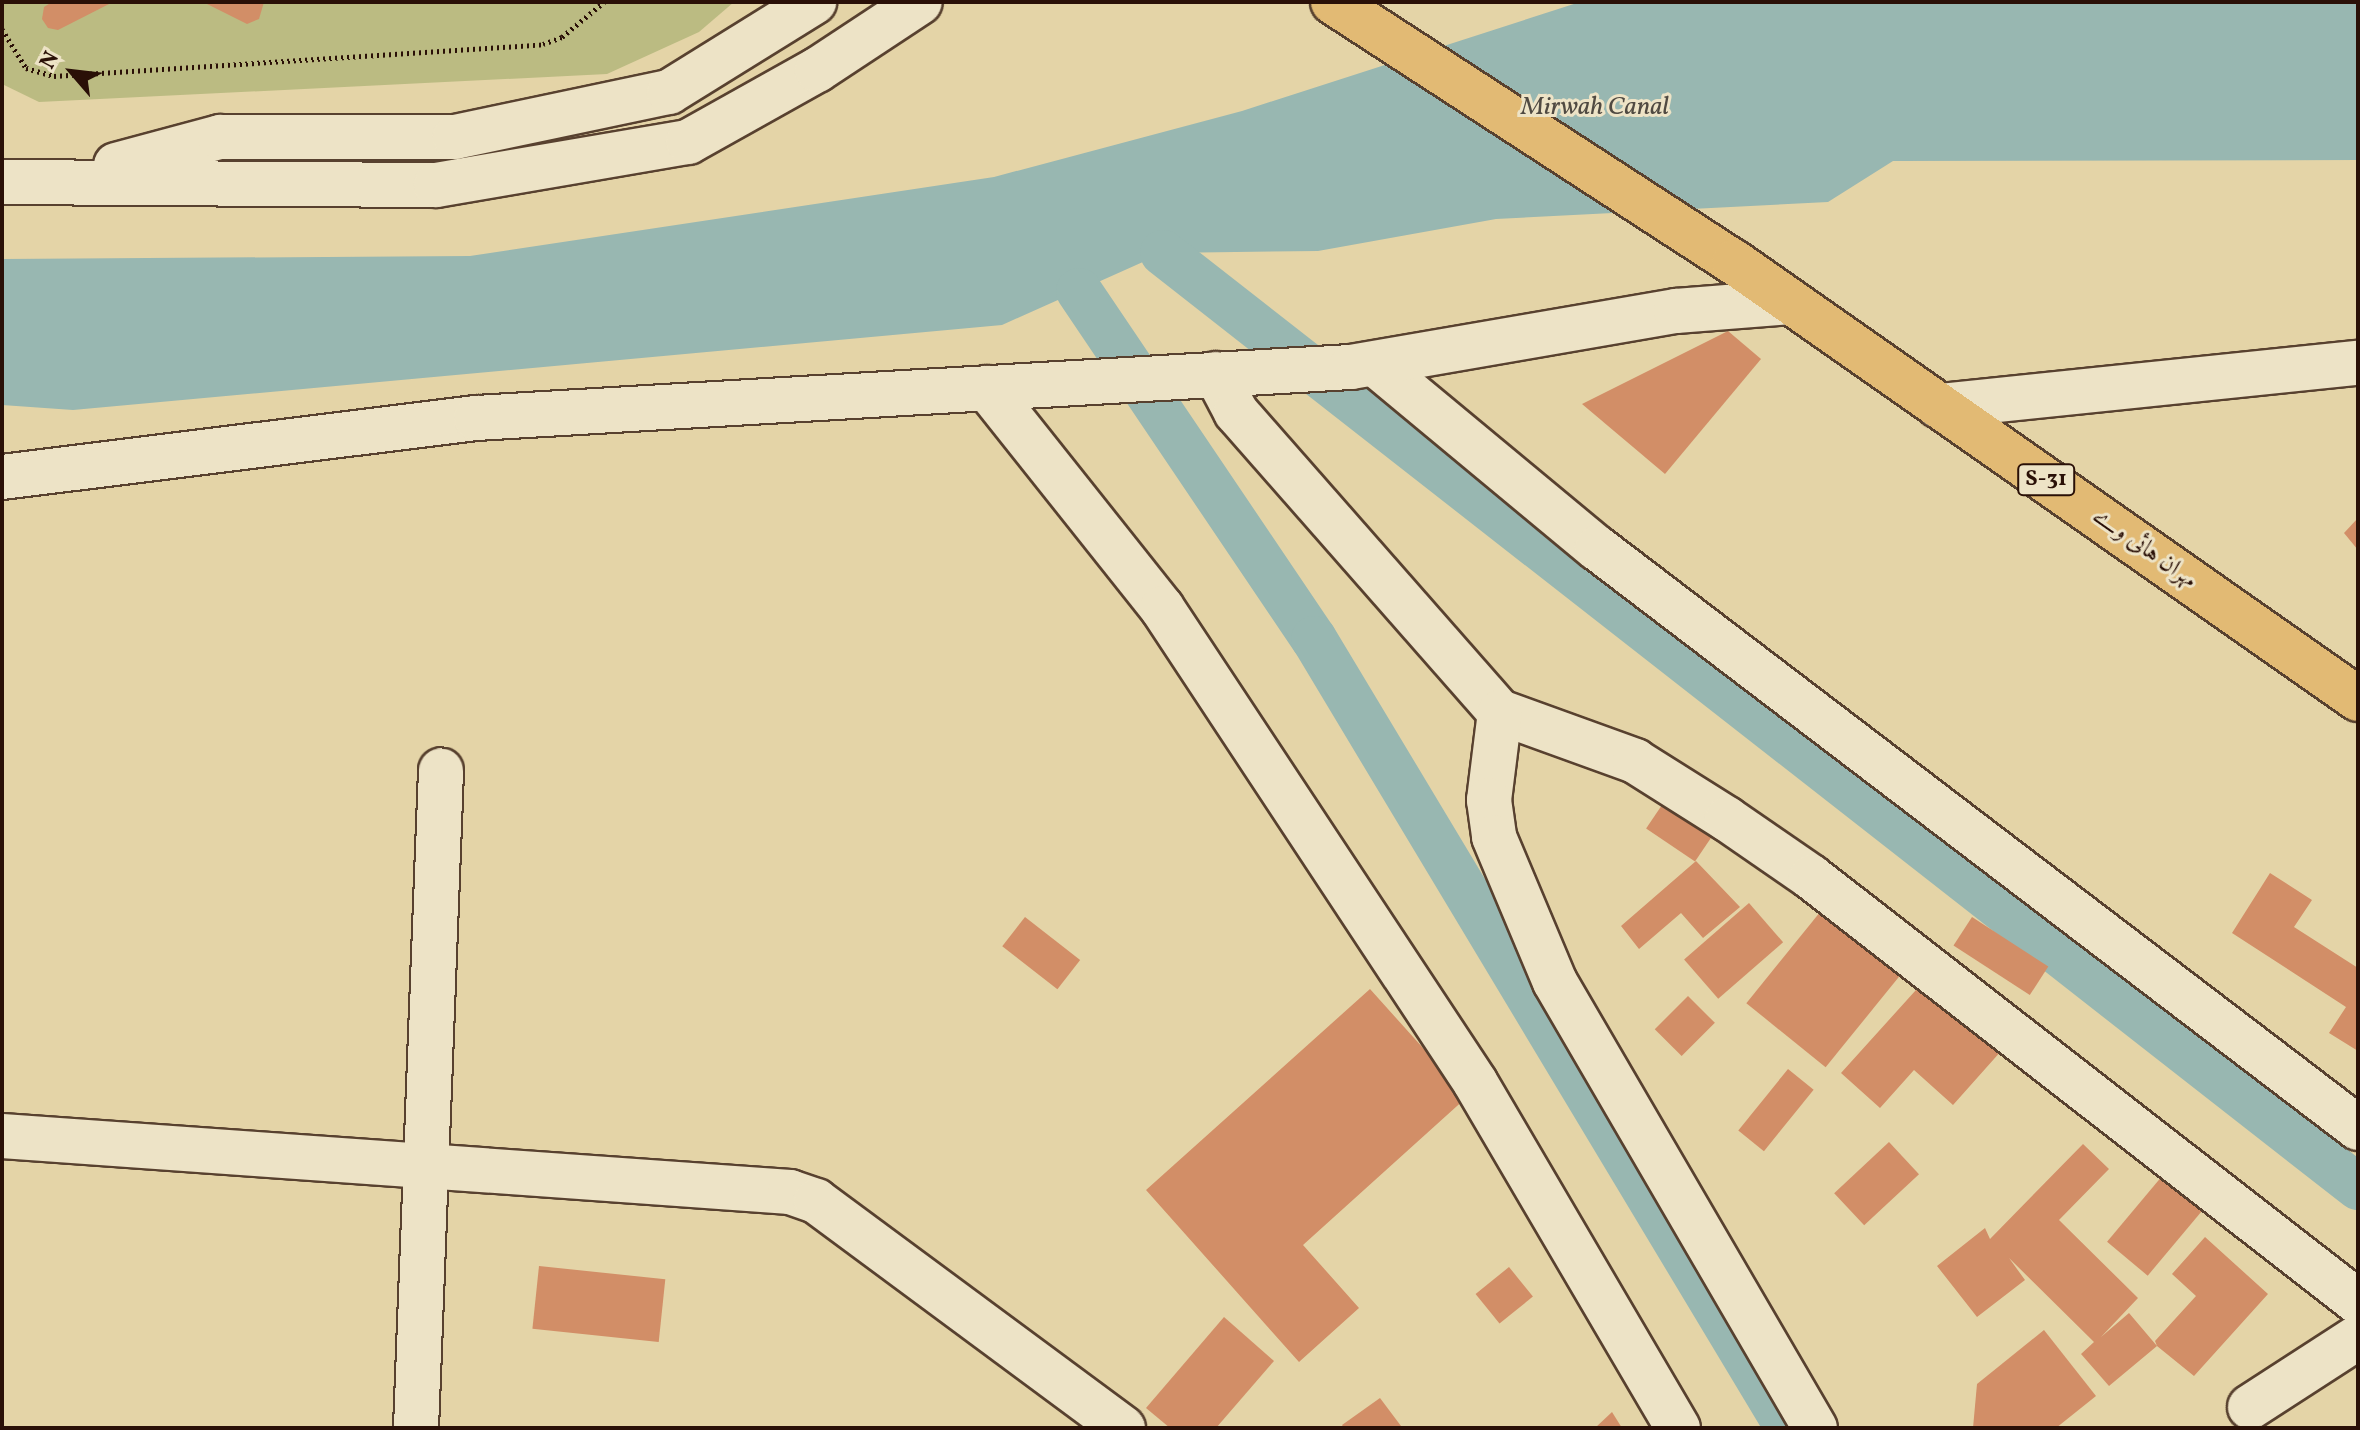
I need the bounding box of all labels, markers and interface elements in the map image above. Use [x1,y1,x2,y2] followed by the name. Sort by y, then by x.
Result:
[32,32,112,112] north arrow
[33,46,68,75] text: N
[1521,92,1669,124] water label: Mirwah Canal
[2016,462,2076,498] road number: S-31
[2086,503,2202,595] street label: مہران ہائی وے

